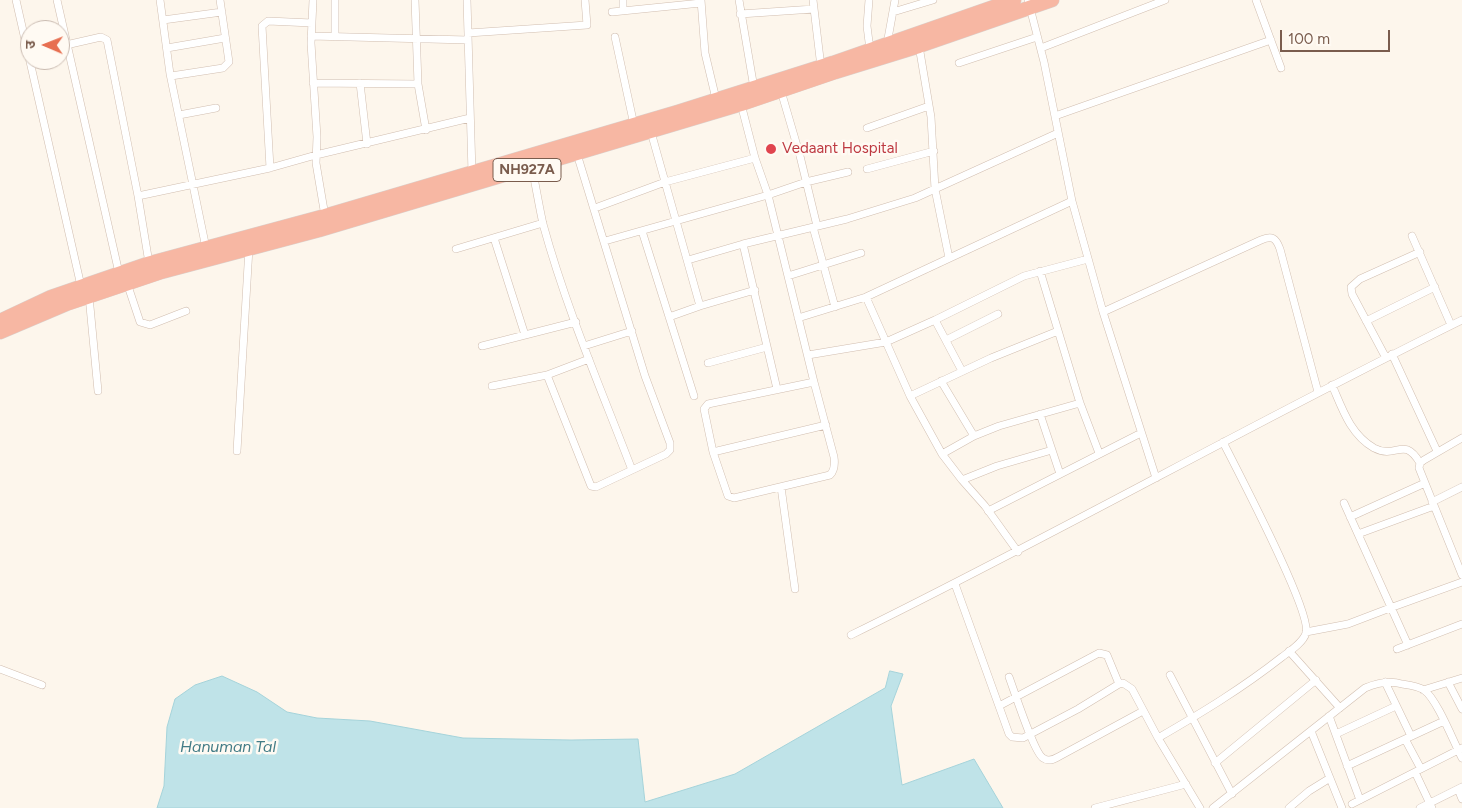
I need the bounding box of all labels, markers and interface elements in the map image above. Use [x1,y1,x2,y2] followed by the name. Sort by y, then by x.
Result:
[20,20,70,70] north arrow
[1282,20,1392,52] scale bar
[1288,30,1330,48] text: 100 m
[22,41,39,49] text: उ
[782,140,898,158] place label: Vedaant Hospital
[764,142,778,156] marker: Vedaant Hospital
[493,158,561,182] road number: NH927A
[180,737,276,757] water label: Hanuman Tal

